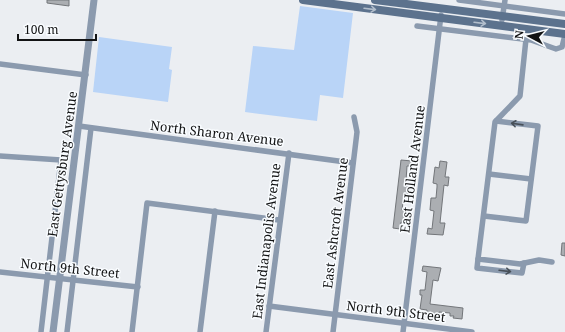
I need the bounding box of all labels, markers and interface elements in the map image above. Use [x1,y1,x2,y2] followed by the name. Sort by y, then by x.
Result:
[363,5,376,12] one-way arrow
[18,16,96,42] scale bar
[509,16,549,56] north arrow
[473,19,486,27] one-way arrow
[24,21,59,38] text: 100 m
[511,29,527,40] text: N
[43,90,81,238] street label: East Gettysburg Avenue
[395,104,429,234] street label: East Holland Avenue
[149,116,285,150] street label: North Sharon Avenue
[511,120,524,128] one-way arrow
[318,156,352,289] street label: East Ashcroft Avenue
[248,162,285,320] street label: East Indianapolis Avenue
[20,254,121,282] street label: North 9th Street
[498,267,511,275] one-way arrow
[346,296,447,326] street label: North 9th Street

